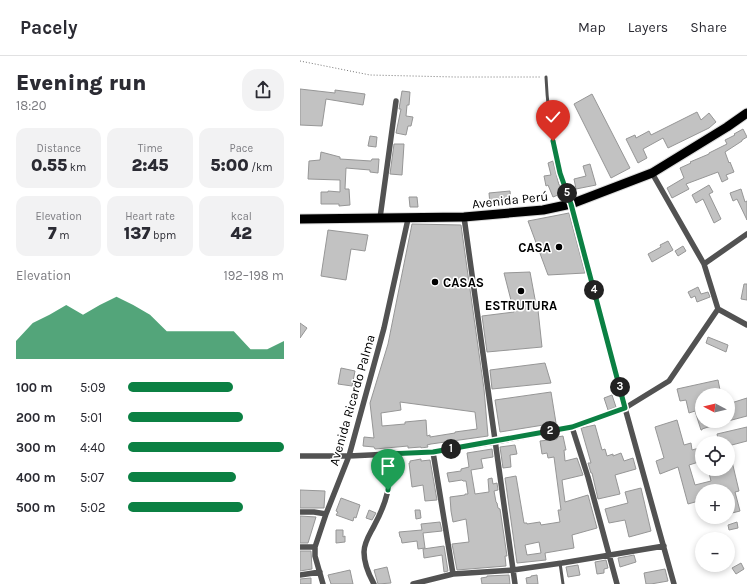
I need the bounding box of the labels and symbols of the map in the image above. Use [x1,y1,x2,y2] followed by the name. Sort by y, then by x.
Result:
[536,100,570,141] pin
[557,183,577,203] pin: 5
[471,189,549,211] street label: Avenida Perú
[518,240,551,255] place label: CASA
[554,242,564,252] marker: CASA
[443,275,484,290] place label: CASAS
[430,277,440,287] marker: CASAS
[584,280,604,300] pin: 4
[516,286,526,296] marker: ESTRUTURA
[485,298,557,313] place label: ESTRUTURA
[326,333,378,467] street label: Avenida Ricardo Palma
[610,377,630,397] pin: 3
[695,388,735,428] north arrow
[540,421,560,441] pin: 2
[441,439,461,459] pin: 1
[371,449,405,490] pin

